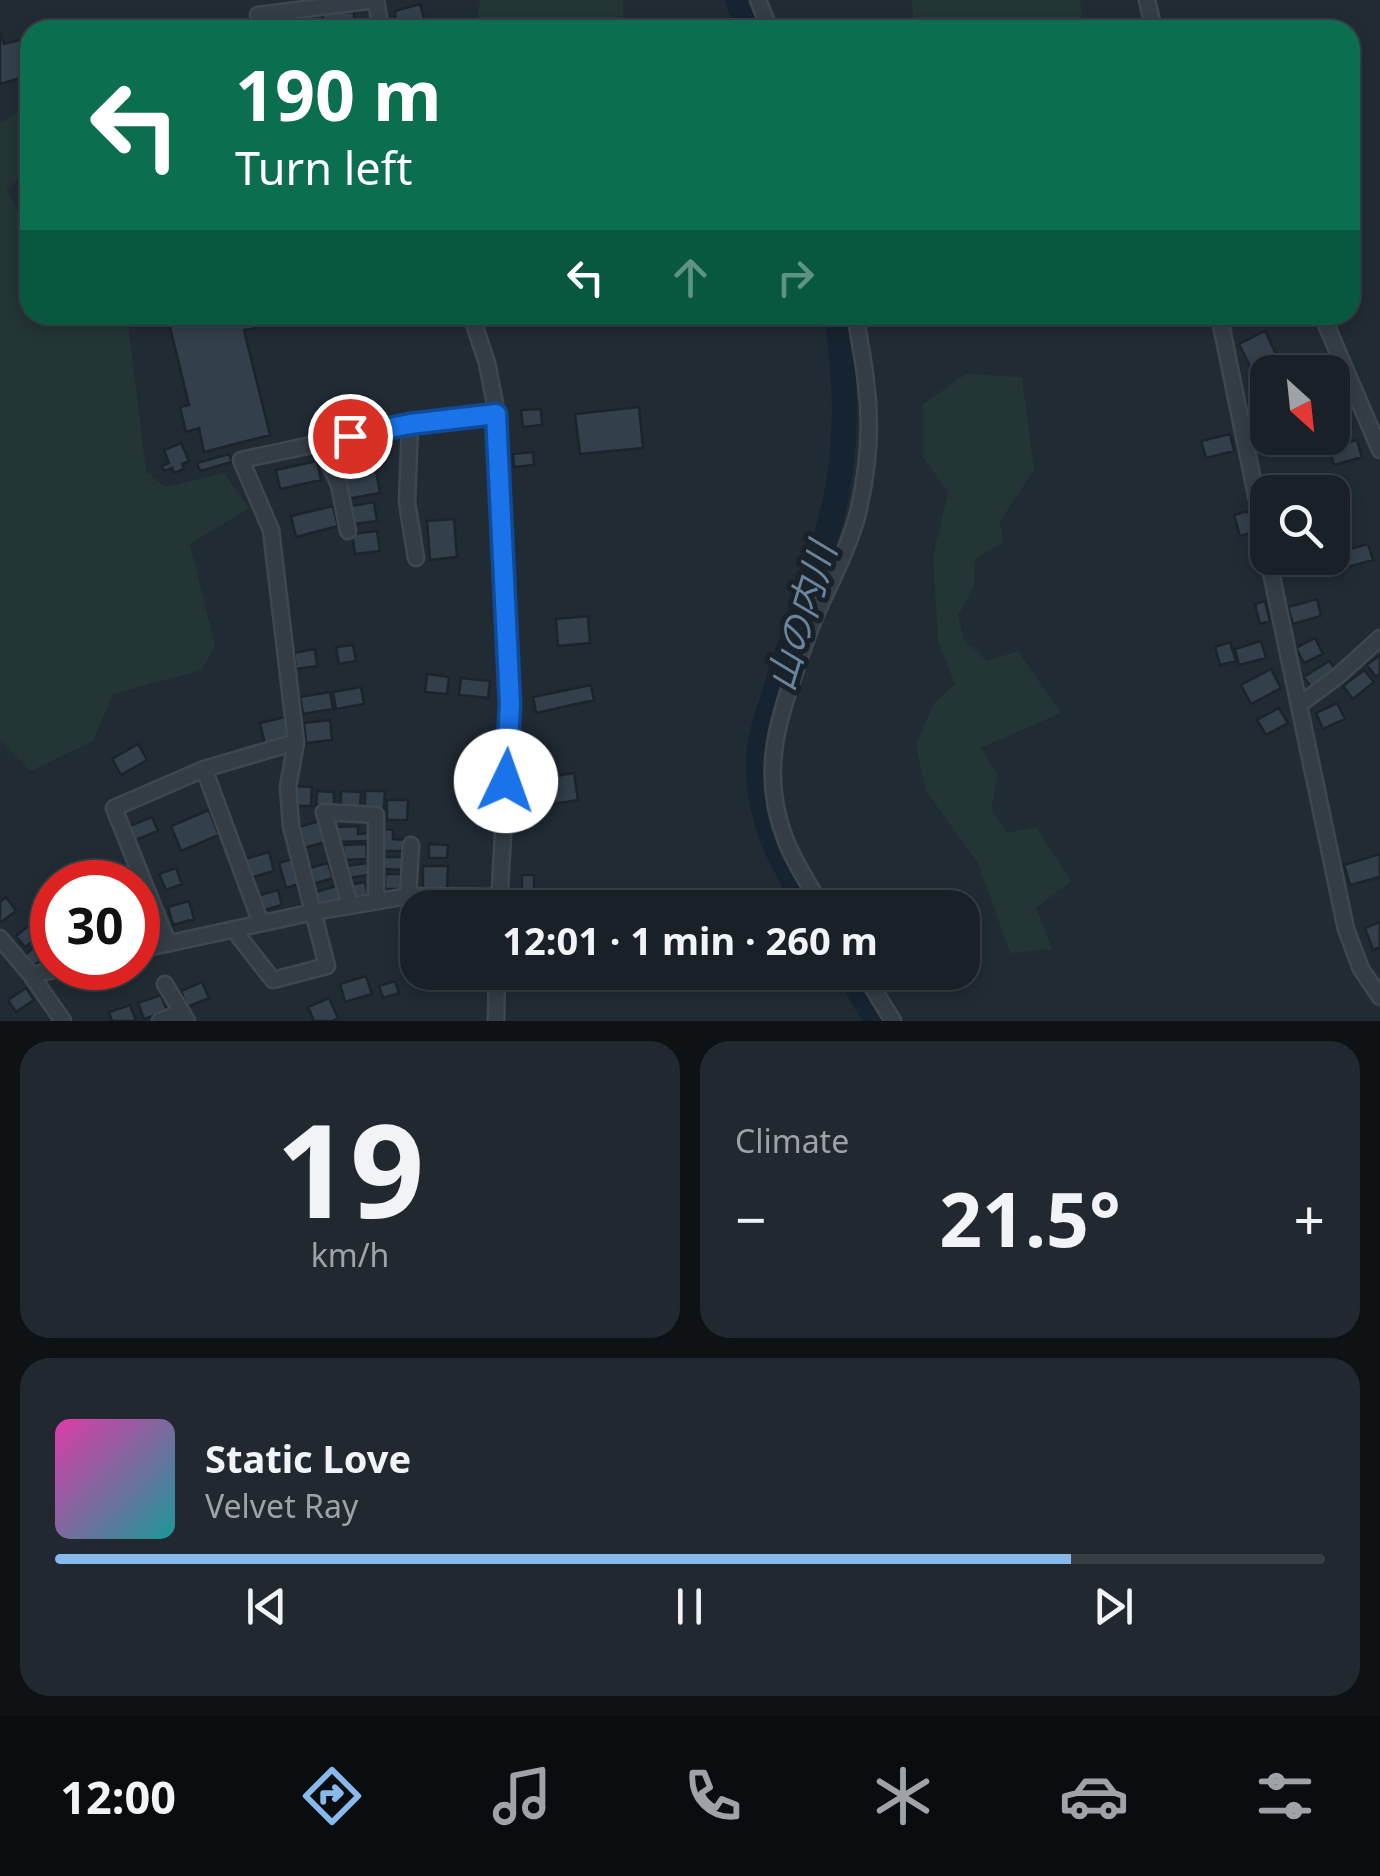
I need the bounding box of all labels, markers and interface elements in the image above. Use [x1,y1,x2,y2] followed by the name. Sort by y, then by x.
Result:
[235,46,442,142] text: 190 m
[70,60,200,190] icon: left
[235,137,412,198] text: Turn left
[558,250,613,305] icon: left
[663,250,718,305] icon: ahead
[768,250,823,305] icon: right
[1250,355,1350,455] north arrow
[1250,355,1350,575] map controls
[308,394,393,479] pin
[323,409,378,464] icon: arrive
[1250,475,1350,575] button: search
[753,532,848,696] water label: 山の内川
[454,729,558,833] position arrow
[30,860,160,990] speed limit sign: 30
[502,914,878,966] text: 12:01 · 1 min · 260 m
[276,1079,424,1256] text: 19
[735,1119,849,1162] text: Climate
[939,1167,1121,1269] text: 21.5°
[735,1181,766,1256] text: −
[1294,1181,1325,1256] text: +
[311,1233,389,1276] text: km/h
[205,1432,411,1484] text: Static Love
[205,1484,358,1527] text: Velvet Ray
[239,1579,294,1634] icon: previous
[662,1579,717,1634] icon: pause
[1086,1579,1141,1634] icon: next
[297,1761,367,1831] icon: directions
[487,1761,557,1831] icon: music
[678,1761,748,1831] icon: phone
[868,1761,938,1831] icon: climate
[1059,1761,1129,1831] icon: car
[1250,1761,1320,1831] icon: filters
[60,1766,176,1827] text: 12:00

